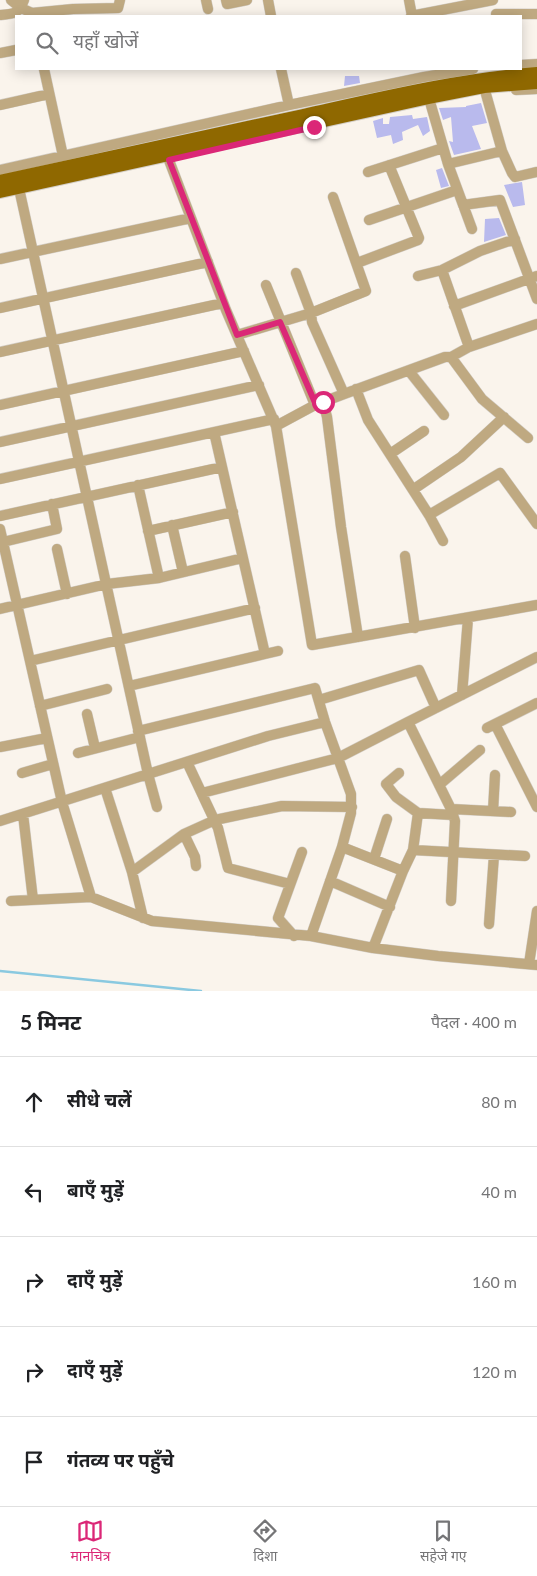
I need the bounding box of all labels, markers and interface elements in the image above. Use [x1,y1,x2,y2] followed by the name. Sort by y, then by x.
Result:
[15,15,522,70] search box
[33,29,61,57] icon: search
[73,29,138,52] text: यहाँ खोजें
[303,116,326,139] route end
[312,391,335,414] route start
[20,1009,81,1034] text: 5 मिनट
[431,1012,517,1031] text: पैदल · 400 m
[20,1088,48,1116] icon: ahead
[67,1088,132,1111] text: सीधे चलें
[481,1092,517,1111] text: 80 m
[20,1178,48,1206] icon: left
[67,1178,124,1201] text: बाएँ मुड़ें
[481,1182,517,1201] text: 40 m
[20,1268,48,1296] icon: right
[67,1268,123,1291] text: दाएँ मुड़ें
[472,1272,517,1291] text: 160 m
[20,1358,48,1386] icon: right
[67,1358,123,1381] text: दाएँ मुड़ें
[472,1362,517,1381] text: 120 m
[20,1448,48,1476] icon: arrive
[67,1448,174,1471] text: गंतव्य पर पहुँचे
[70,1517,110,1567] tab: मानचित्र
[251,1517,279,1567] tab: दिशा
[420,1517,467,1567] tab: सहेजे गए

